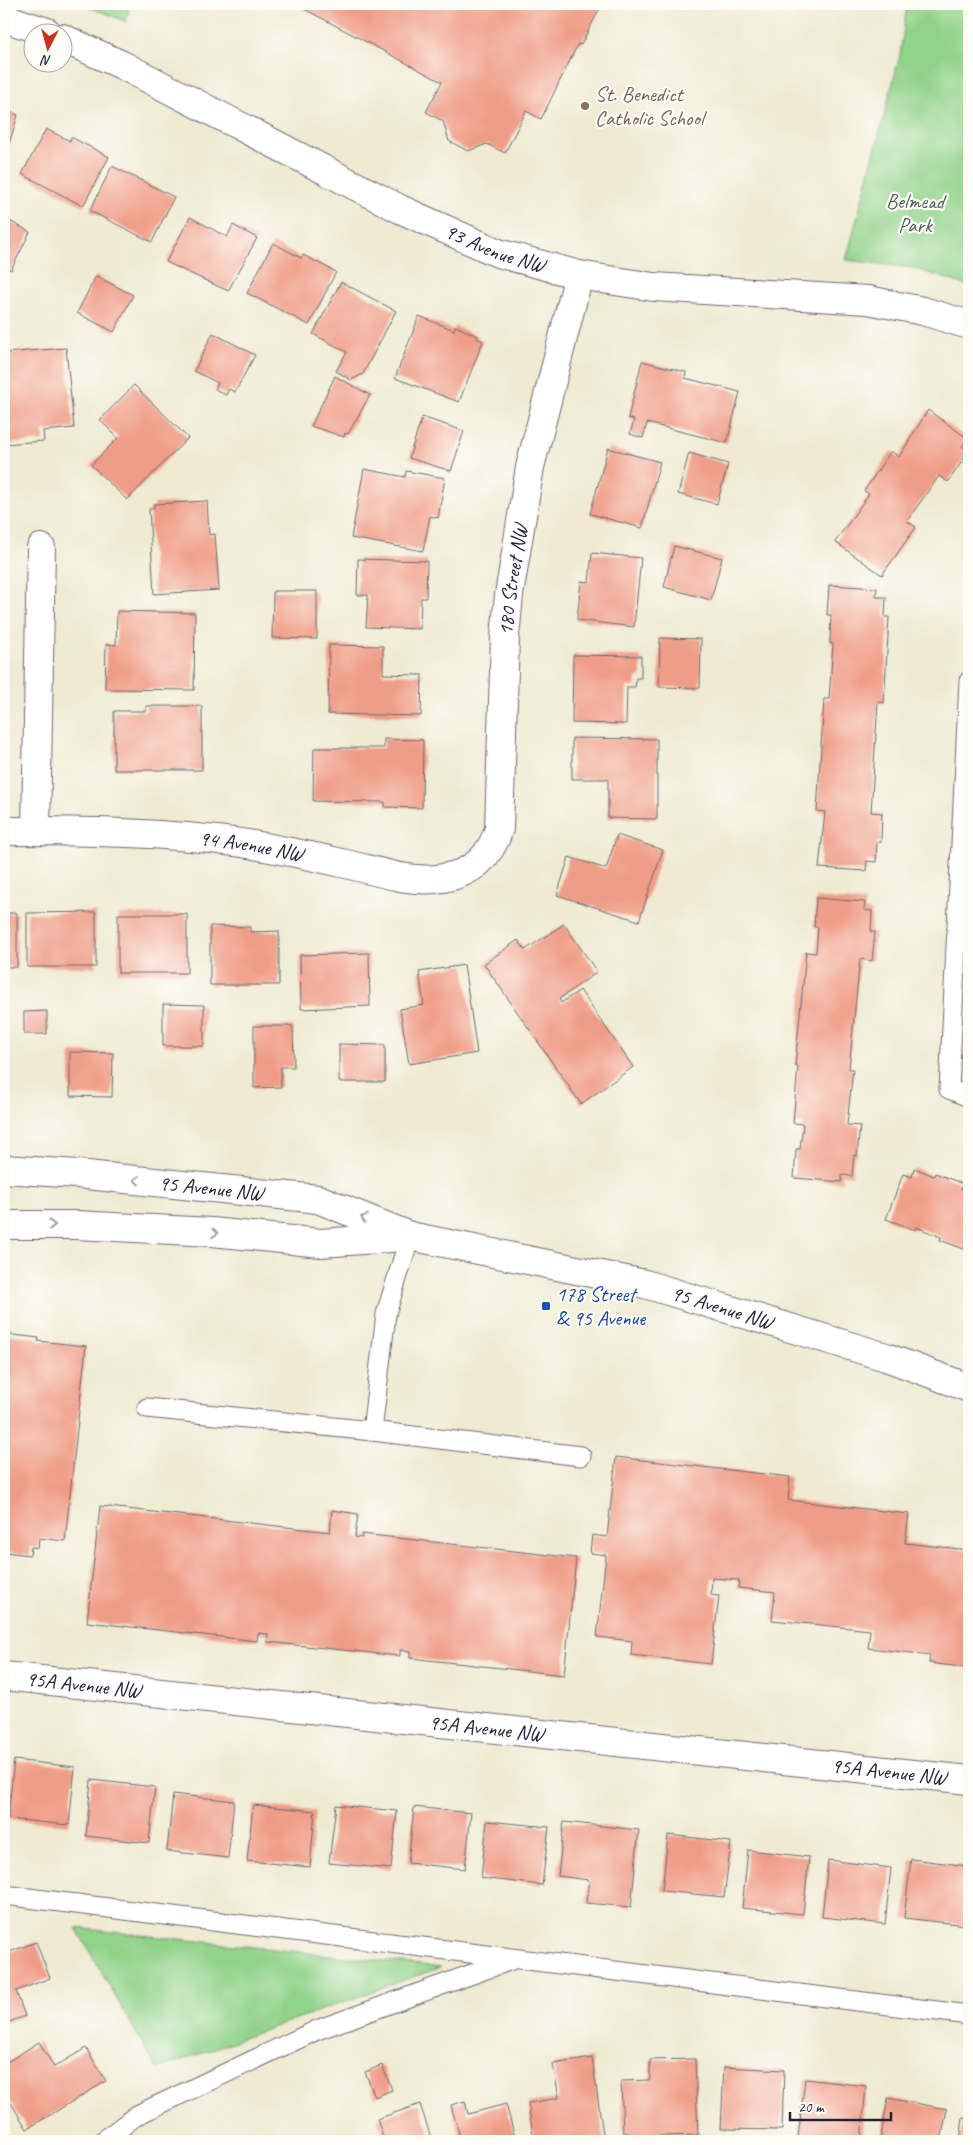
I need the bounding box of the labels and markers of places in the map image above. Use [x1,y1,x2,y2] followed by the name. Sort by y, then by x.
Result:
[595,81,707,131] place label: St. Benedict Catholic School
[579,100,591,112] marker: St. Benedict Catholic School
[556,1281,646,1331] place label: 178 Street & 95 Avenue
[540,1300,552,1312] marker: 178 Street & 95 Avenue

